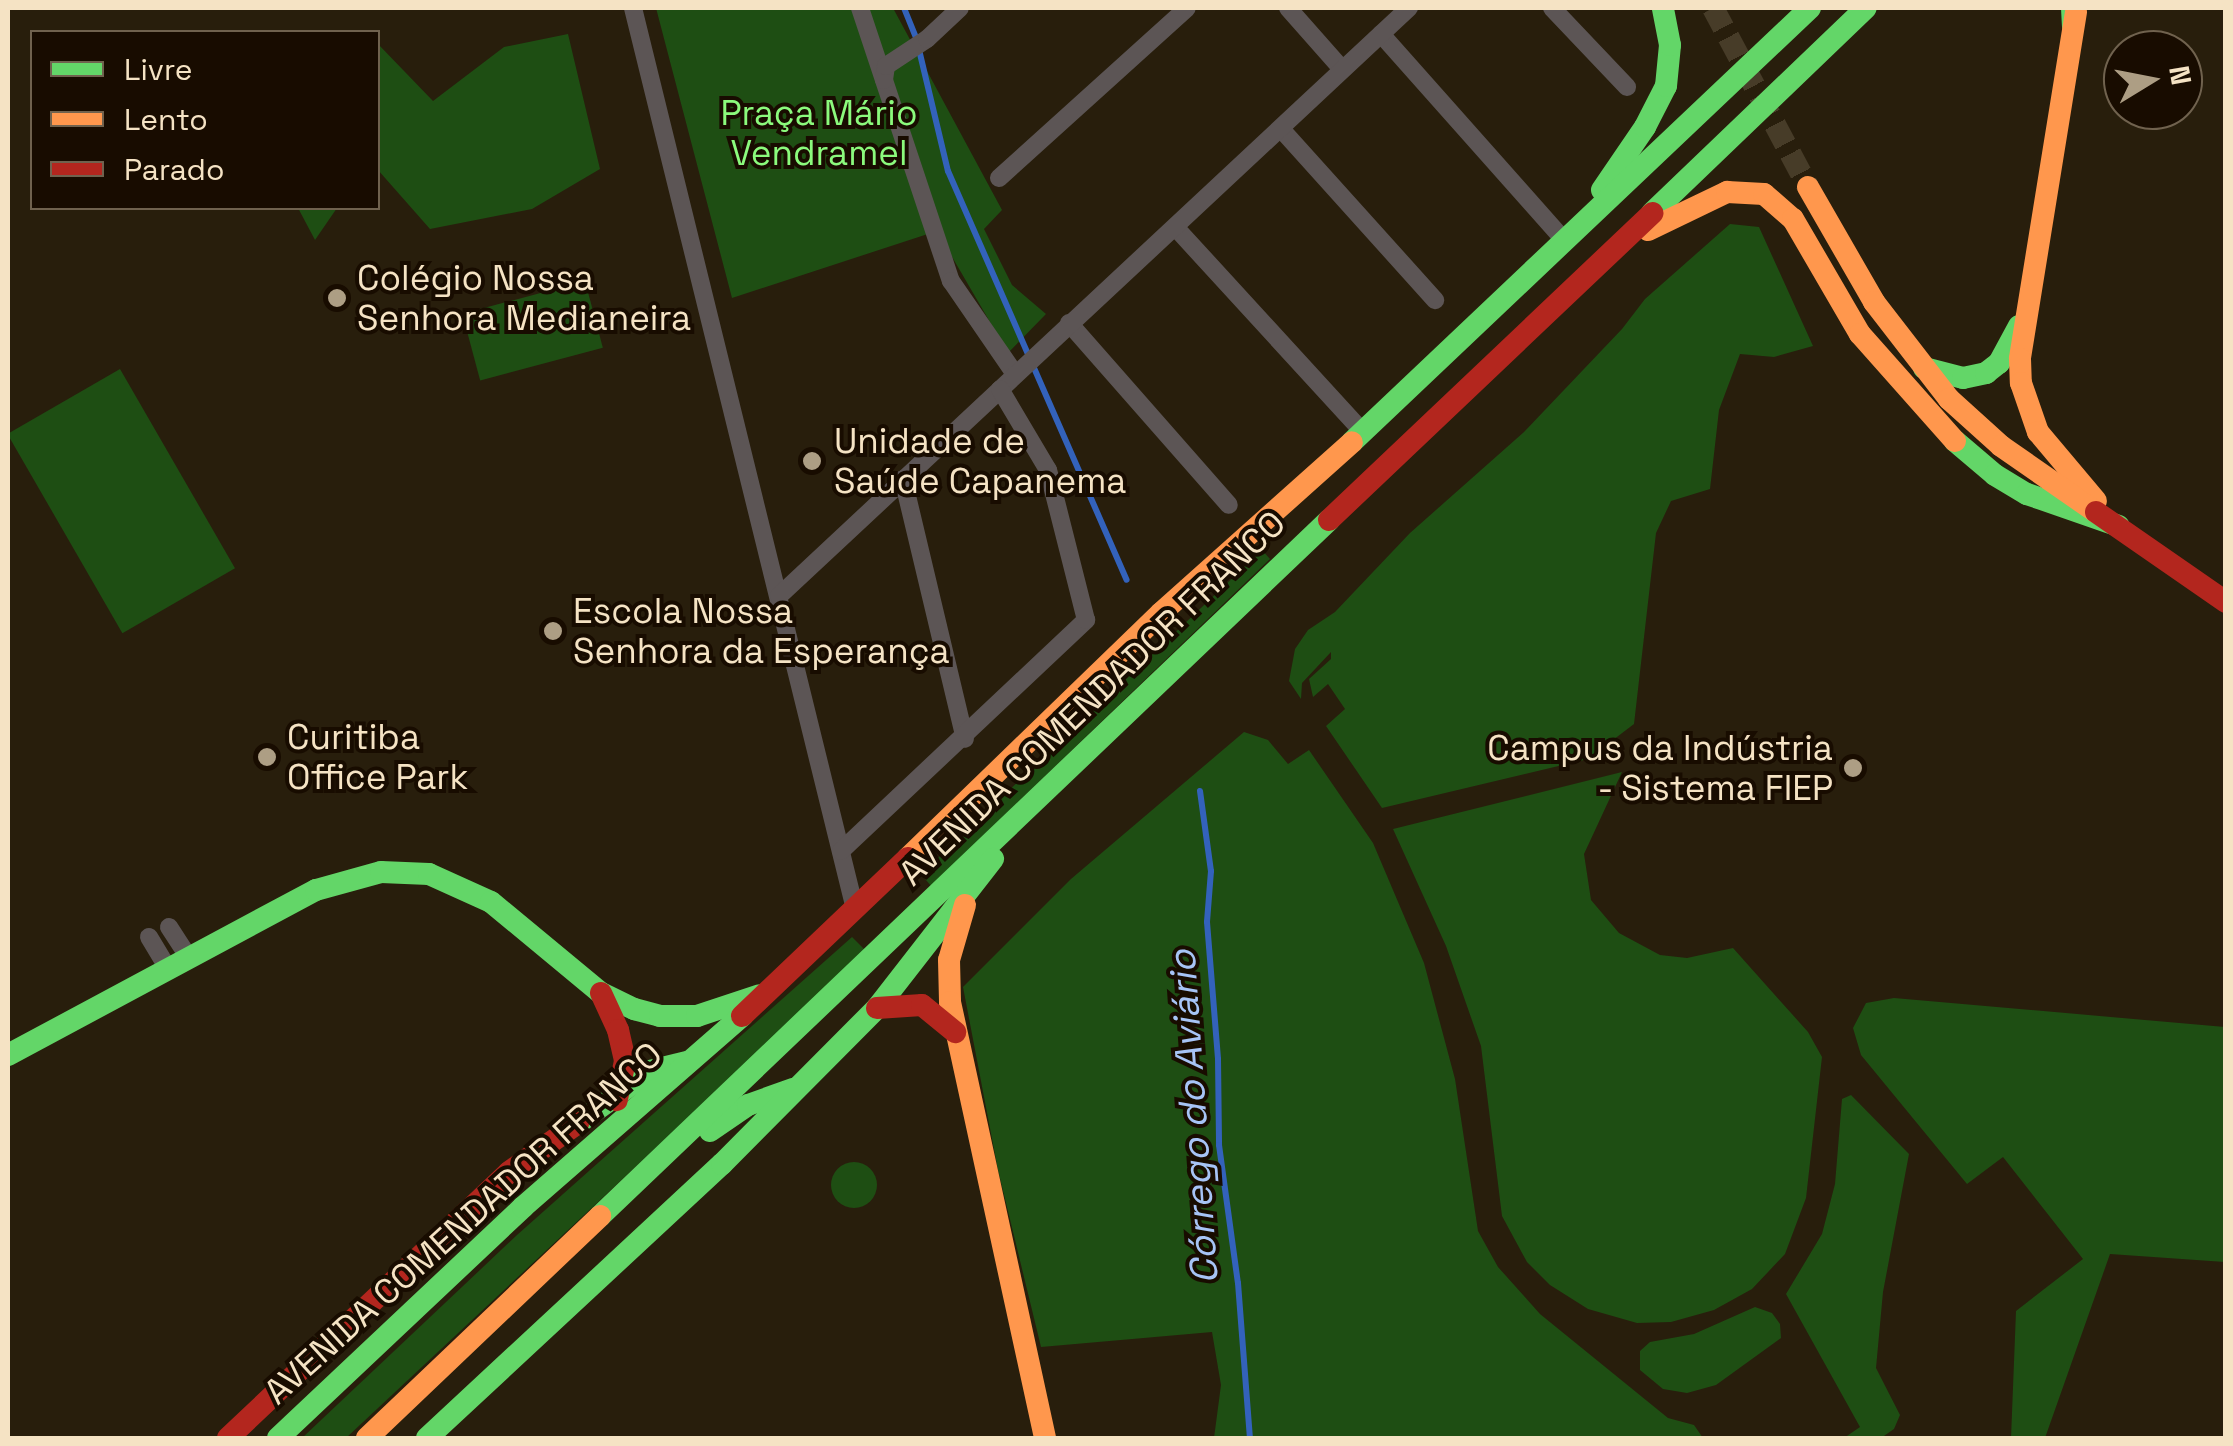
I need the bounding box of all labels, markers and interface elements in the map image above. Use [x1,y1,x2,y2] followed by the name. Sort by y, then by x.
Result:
[30,30,380,210] legend
[2103,30,2203,130] north arrow
[124,50,192,89] text: Livre
[2161,63,2200,87] text: N
[720,92,918,174] park label: Praça Mário Vendramel
[124,100,208,139] text: Lento
[124,150,224,189] text: Parado
[357,257,691,339] place label: Colégio Nossa Senhora Medianeira
[326,287,348,309] marker: Colégio Nossa Senhora Medianeira
[834,420,1126,502] place label: Unidade de Saúde Capanema
[799,448,825,474] marker: Unidade de Saúde Capanema
[890,502,1294,894] street label: AVENIDA COMENDADOR FRANCO
[573,590,950,672] place label: Escola Nossa Senhora da Esperança
[542,620,564,642] marker: Escola Nossa Senhora da Esperança
[287,716,468,798] place label: Curitiba Office Park
[1487,727,1833,809] place label: Campus da Indústria - Sistema FIEP
[256,746,278,768] marker: Curitiba Office Park
[1842,757,1864,779] marker: Campus da Indústria - Sistema FIEP
[1160,948,1228,1286] water label: Córrego do Aviário
[255,1033,671,1413] street label: AVENIDA COMENDADOR FRANCO

